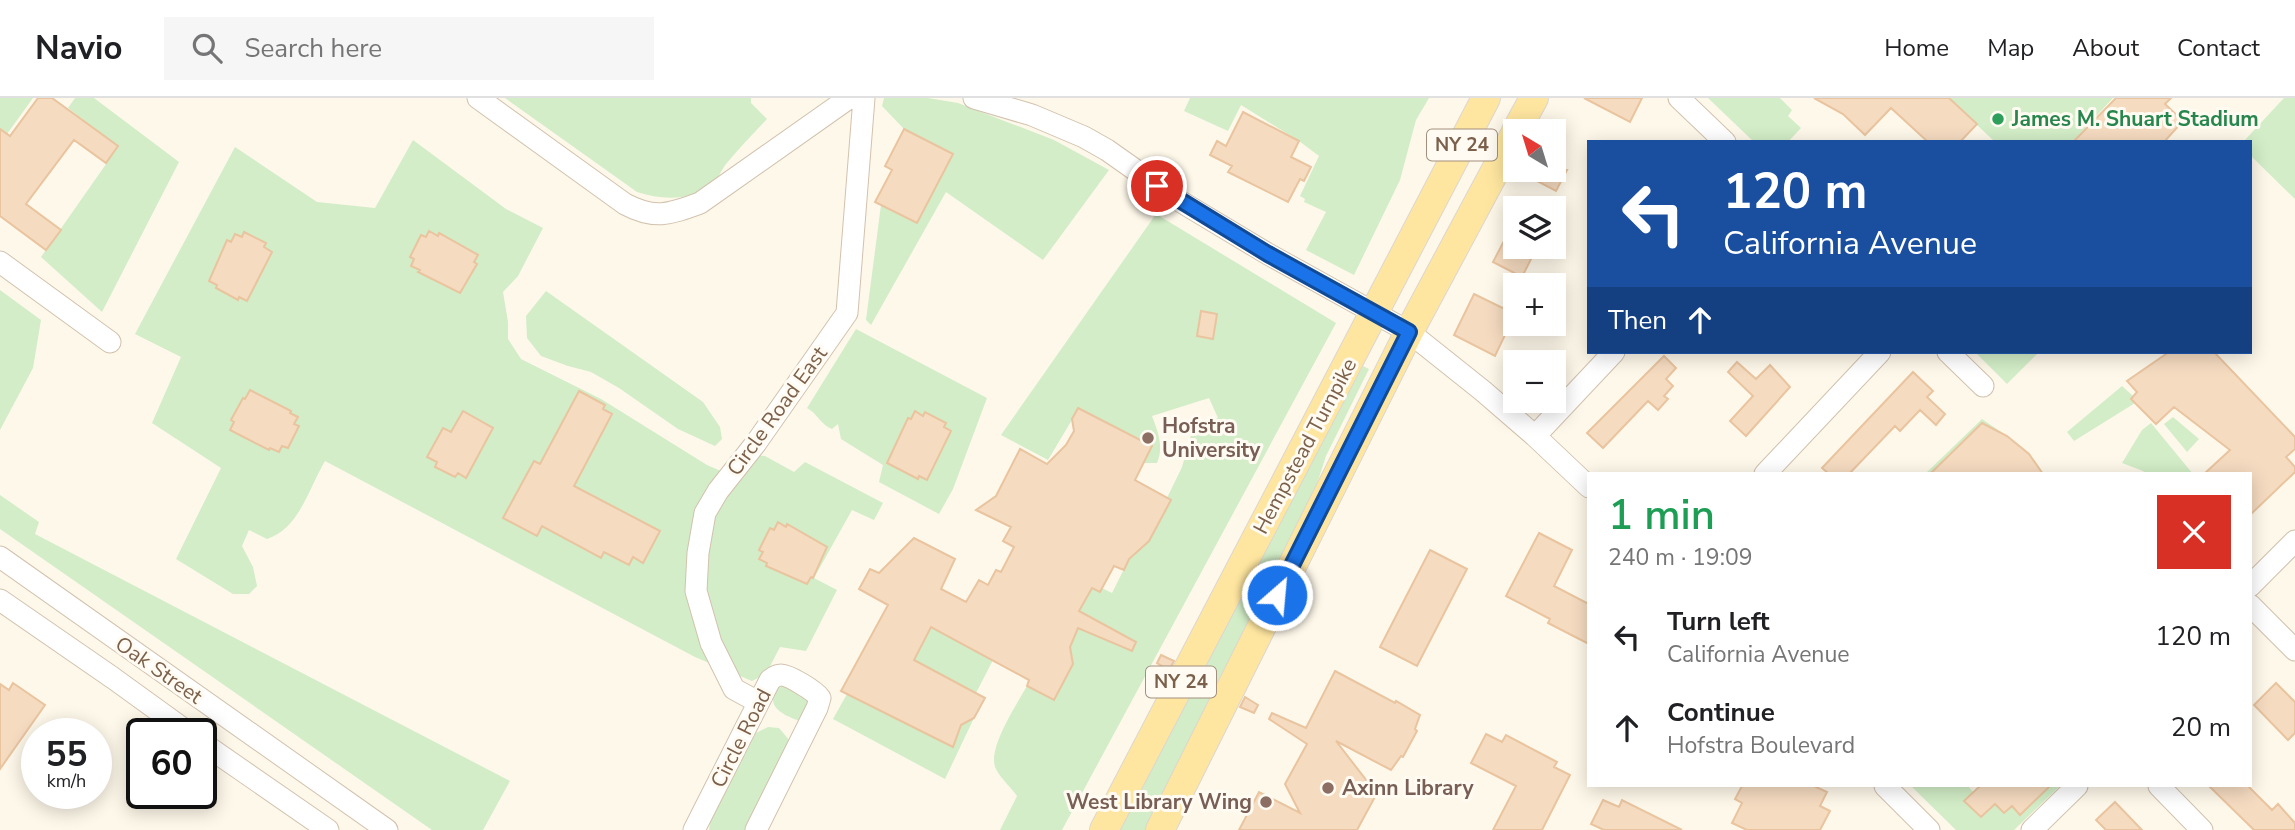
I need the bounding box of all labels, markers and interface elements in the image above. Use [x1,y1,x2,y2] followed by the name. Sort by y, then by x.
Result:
[164,17,654,80] search box
[35,26,122,71] text: Navio
[188,29,226,67] icon: search
[244,31,382,66] text: Search here
[1884,32,1949,64] text: Home
[1987,32,2034,64] text: Map
[2072,32,2139,64] text: About
[2177,32,2260,64] text: Contact
[2011,105,2259,133] place label: James M. Shuart Stadium
[1990,111,2006,127] marker: James M. Shuart Stadium
[1503,119,1566,182] north arrow
[1503,119,1566,413] map controls
[1427,130,1497,160] road number: NY 24
[1127,156,1187,216] pin
[1723,158,1867,225] text: 120 m
[1138,167,1176,205] icon: arrive
[1608,168,1699,259] icon: left
[1503,196,1566,259] button: layers
[1723,222,1977,265] text: California Avenue
[1503,273,1566,336] button: +
[1681,301,1719,339] icon: ahead
[1608,303,1667,338] text: Then
[721,340,834,481] street label: Circle Road East
[1503,350,1566,413] button: −
[1247,353,1363,539] street label: Hempstead Turnpike
[1162,412,1261,464] place label: Hofstra University
[1140,430,1156,446] marker: Hofstra University
[1608,487,1715,544] text: 1 min
[2157,495,2231,569] button: close
[1608,542,1753,573] text: 240 m · 19:09
[1240,558,1314,632] position arrow
[1667,604,1770,639] text: Turn left
[1608,618,1646,656] icon: left
[2155,619,2231,654] text: 120 m
[110,630,209,711] street label: Oak Street
[1667,639,1850,670] text: California Avenue
[1146,666,1216,698] road number: NY 24
[704,684,778,792] street label: Circle Road
[1667,695,1775,730] text: Continue
[1608,709,1646,747] icon: ahead
[2171,710,2231,745] text: 20 m
[126,718,217,809] speed limit sign: 60
[1667,730,1855,761] text: Hofstra Boulevard
[45,731,88,778] text: 55
[47,769,86,793] text: km/h
[1342,774,1474,802] place label: Axinn Library
[1320,780,1336,796] marker: Axinn Library
[1066,788,1252,816] place label: West Library Wing
[1258,794,1274,810] marker: West Library Wing

